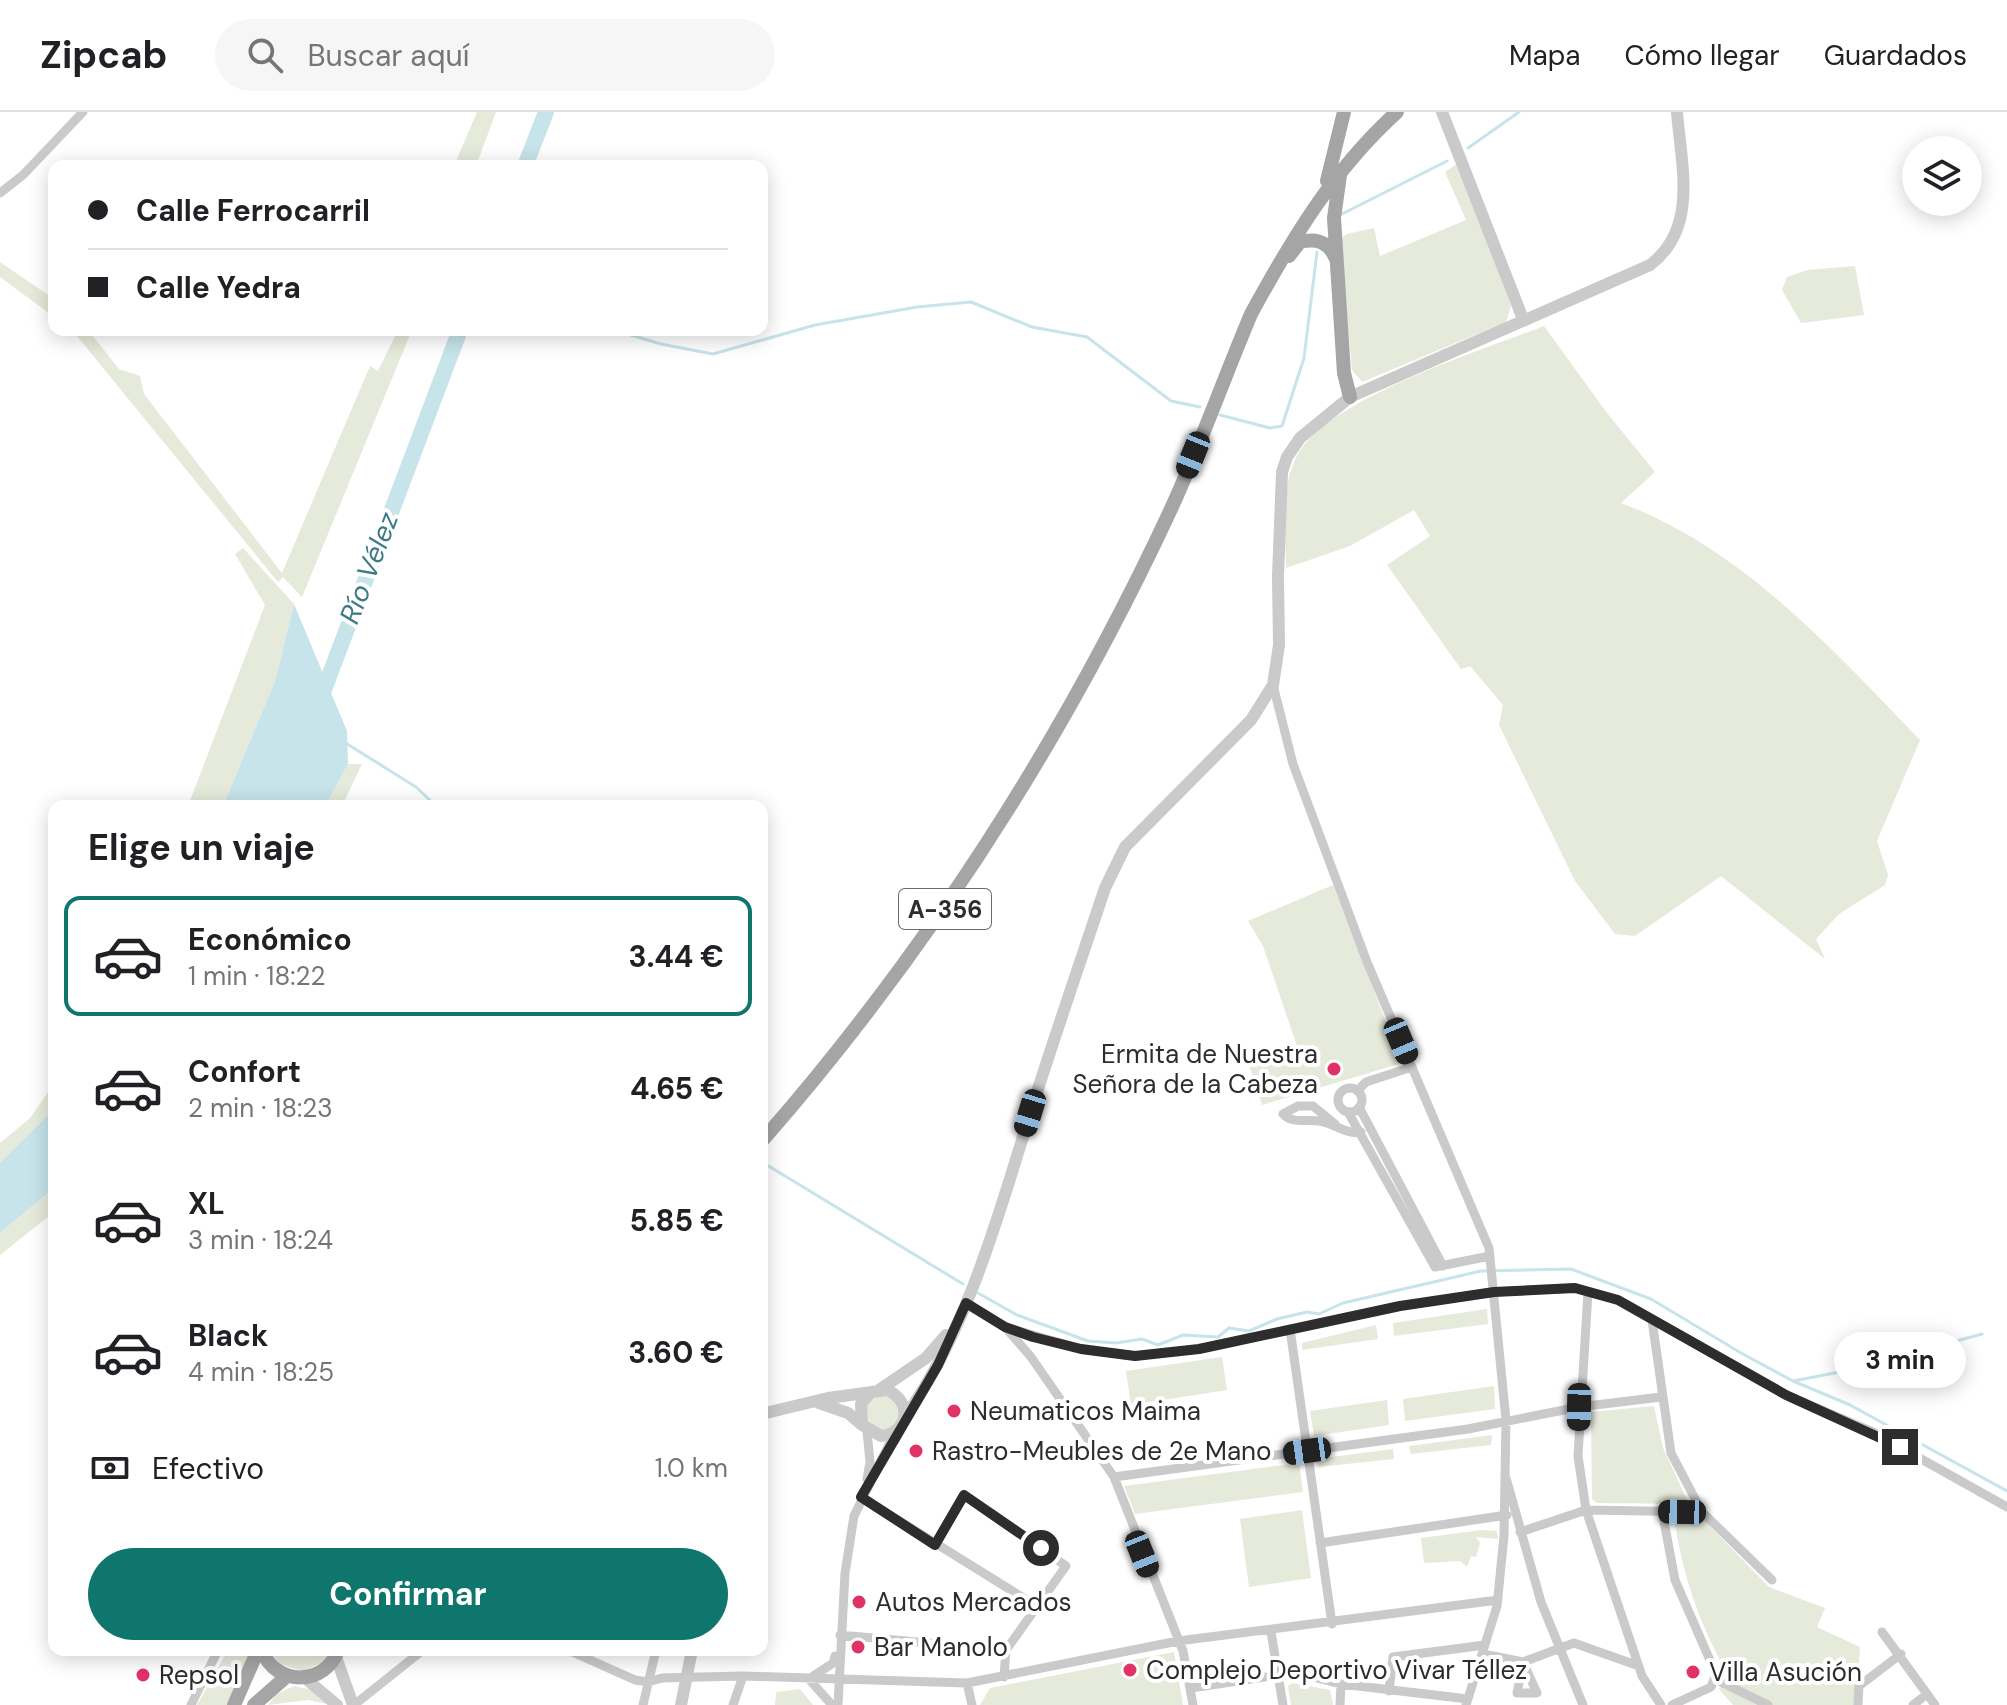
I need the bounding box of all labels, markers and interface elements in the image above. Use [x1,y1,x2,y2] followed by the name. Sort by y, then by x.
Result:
[215,19,775,91] search box
[40,30,167,80] text: Zipcab
[243,33,287,77] icon: search
[307,36,469,75] text: Buscar aquí
[1509,37,1580,74] text: Mapa
[1624,37,1780,74] text: Cómo llegar
[1824,37,1967,74] text: Guardados
[1902,136,1982,216] map controls
[1902,136,1982,216] button: layers
[136,191,370,230] text: Calle Ferrocarril
[136,268,301,307] text: Calle Yedra
[1173,428,1213,482] car
[331,507,407,629] water label: Río Vélez
[88,824,315,871] text: Elige un viaje
[899,889,991,929] road number: A-356
[92,920,164,992] icon: car
[188,920,352,959] text: Económico
[629,937,724,976] text: 3.44 €
[188,959,325,993] text: 1 min · 18:22
[1381,1014,1421,1068] car
[1072,1037,1318,1101] place label: Ermita de Nuestra Señora de la Cabeza
[92,1052,164,1124] icon: car
[188,1052,301,1091] text: Confort
[1325,1060,1343,1078] marker: Ermita de Nuestra Señora de la Cabeza
[630,1069,724,1108] text: 4.65 €
[1012,1087,1048,1139] car
[188,1091,333,1125] text: 2 min · 18:23
[92,1184,164,1256] icon: car
[188,1184,225,1223] text: XL
[629,1201,724,1240] text: 5.85 €
[188,1223,333,1257] text: 3 min · 18:24
[92,1316,164,1388] icon: car
[188,1316,268,1355] text: Black
[1834,1331,1966,1387] callout: 3 min
[628,1333,724,1372] text: 3.60 €
[1865,1343,1935,1377] text: 3 min
[188,1355,334,1389] text: 4 min · 18:25
[1567,1383,1591,1431] car
[970,1394,1201,1428] place label: Neumaticos Maima
[945,1402,963,1420] marker: Neumaticos Maima
[1882,1429,1918,1465] route end
[932,1434,1271,1468] place label: Rastro-Meubles de 2e Mano
[1282,1436,1332,1466] car
[907,1442,925,1460] marker: Rastro-Meubles de 2e Mano
[88,1446,132,1490] icon: cash
[152,1449,264,1488] text: Efectivo
[655,1451,728,1485] text: 1.0 km
[1658,1500,1706,1524] car
[1122,1527,1162,1581] car
[1023,1530,1059,1566] route start
[88,1548,728,1640] button: Confirmar
[875,1585,1072,1619] place label: Autos Mercados
[850,1593,868,1611] marker: Autos Mercados
[874,1630,1008,1664] place label: Bar Manolo
[849,1638,867,1656] marker: Bar Manolo
[1146,1653,1527,1687] place label: Complejo Deportivo Vivar Téllez
[1709,1655,1862,1689] place label: Villa Asución
[159,1658,239,1692] place label: Repsol
[1121,1661,1139,1679] marker: Complejo Deportivo Vivar Téllez
[1684,1663,1702,1681] marker: Villa Asución
[134,1666,152,1684] marker: Repsol

